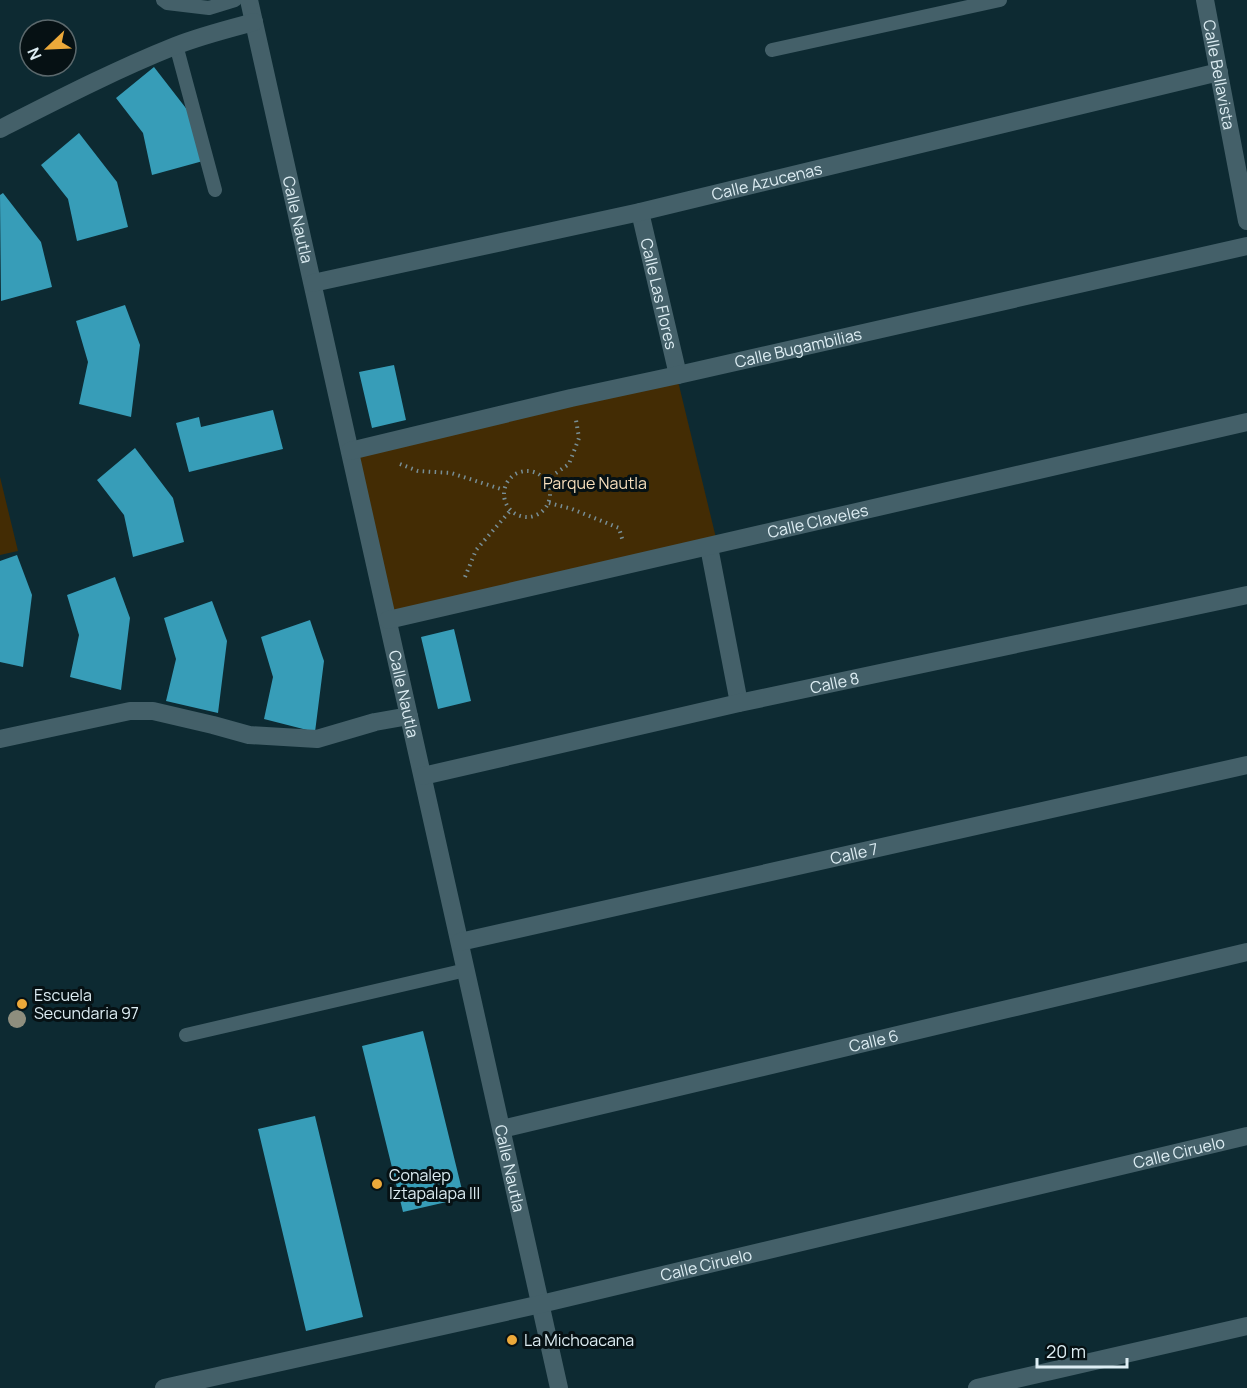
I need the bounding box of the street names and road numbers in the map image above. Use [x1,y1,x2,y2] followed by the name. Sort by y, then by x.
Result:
[1198,18,1240,131] street label: Calle Bellavista
[709,157,824,205] street label: Calle Azucenas
[278,174,318,265] street label: Calle Nautla
[635,236,683,352] street label: Calle Las Flores
[733,323,864,373] street label: Calle Bugambilias
[765,499,870,543] street label: Calle Claveles
[384,648,424,740] street label: Calle Nautla
[808,667,861,699] street label: Calle 8
[828,837,880,869] street label: Calle 7
[847,1024,901,1057] street label: Calle 6
[489,1122,530,1214] street label: Calle Nautla
[1131,1131,1227,1174] street label: Calle Ciruelo
[658,1243,754,1286] street label: Calle Ciruelo

